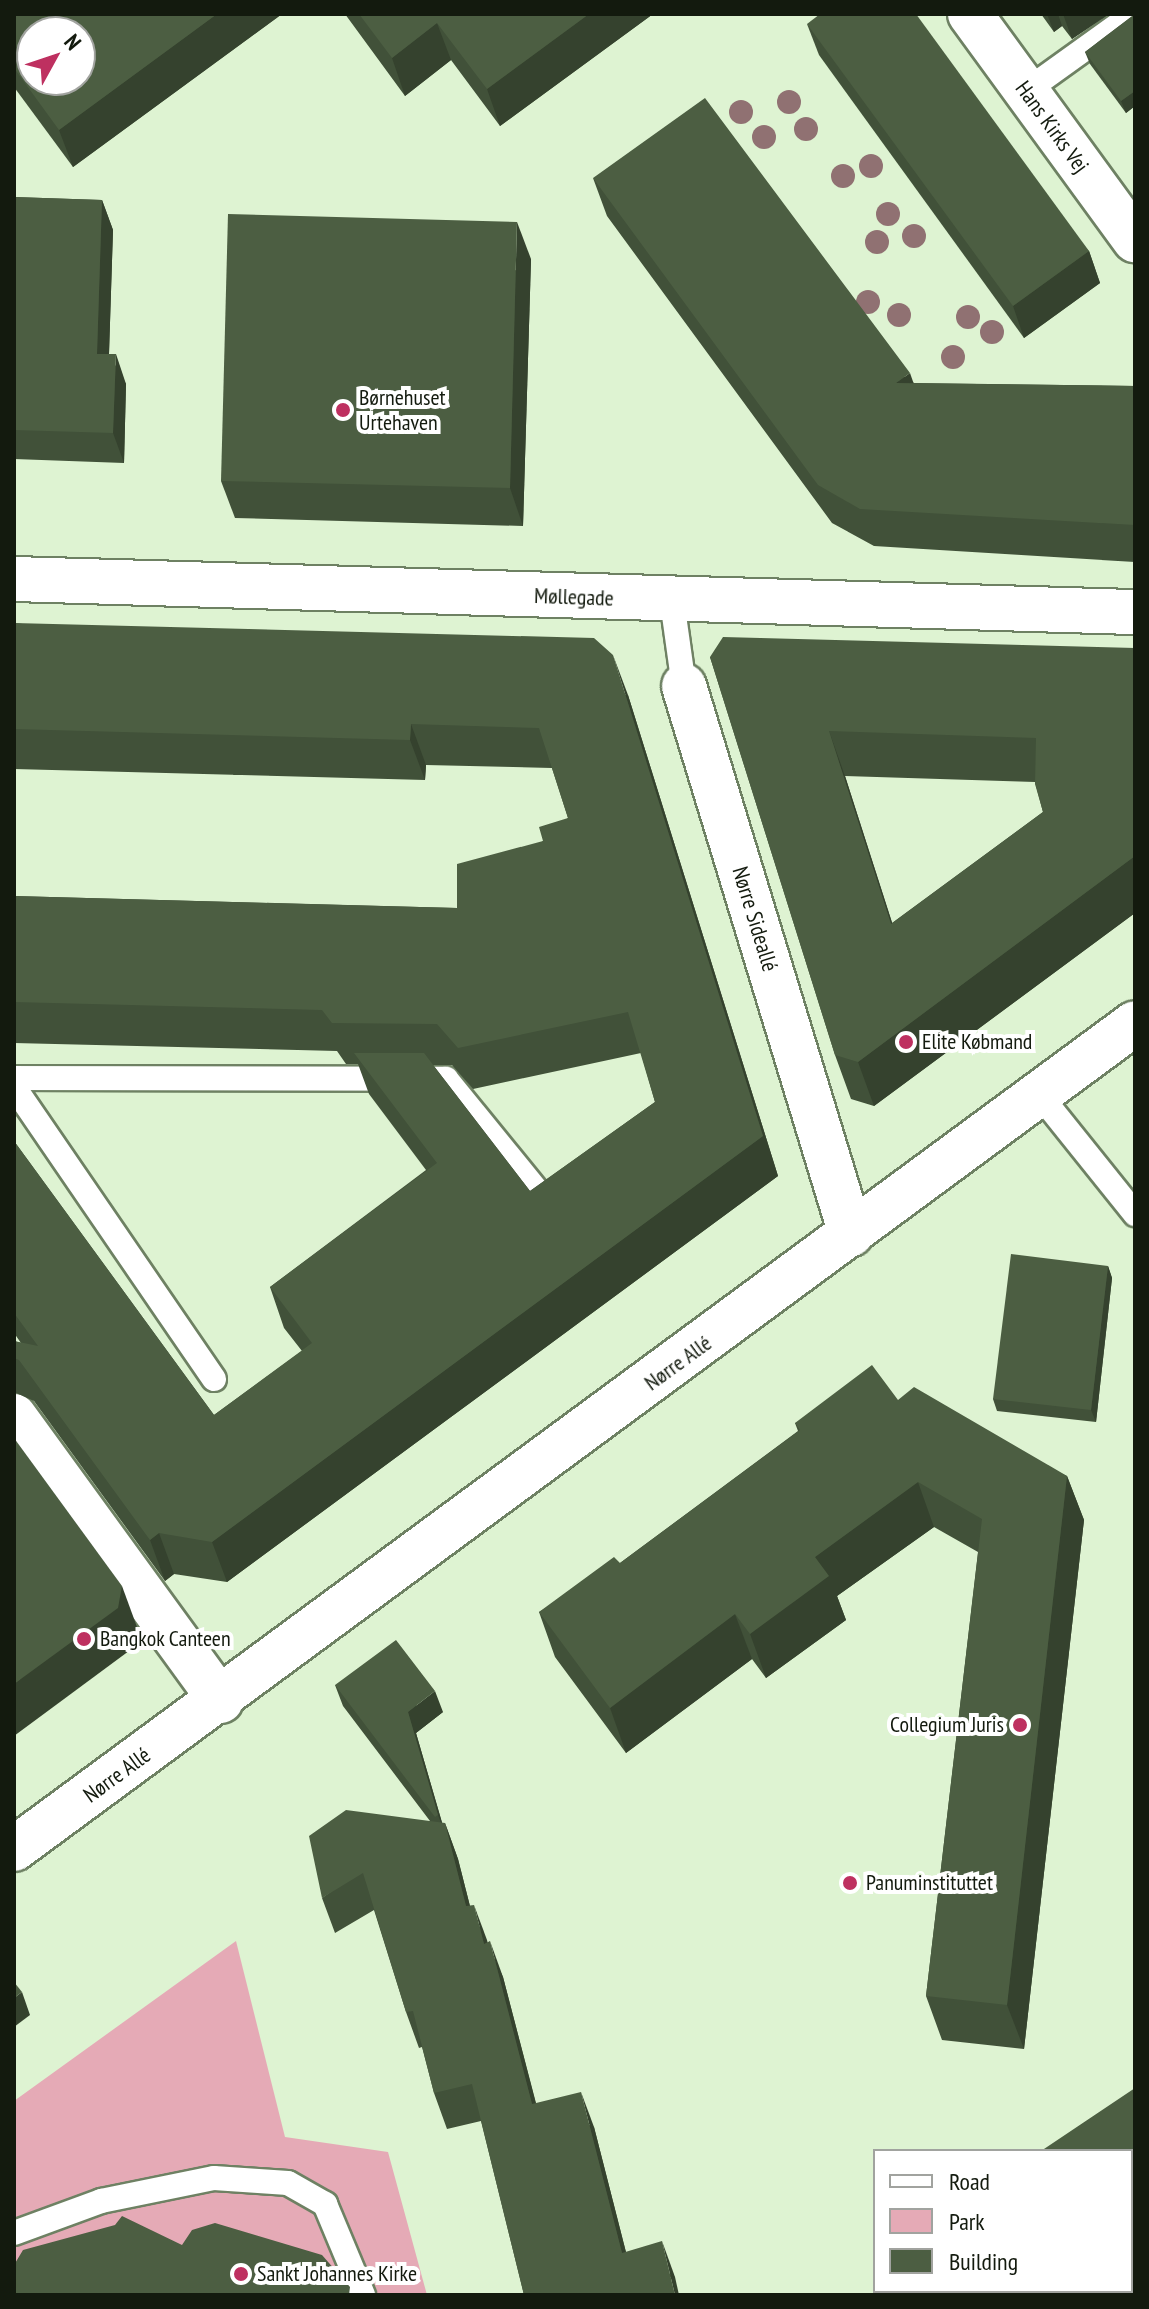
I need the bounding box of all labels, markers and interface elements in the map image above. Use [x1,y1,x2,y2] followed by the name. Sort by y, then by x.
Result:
[16,16,96,96] north arrow
[58,28,87,55] text: N
[1010,76,1094,178] street label: Hans Kirks Vej
[359,384,446,436] place label: Børnehuset Urtehaven
[334,401,352,419] marker: Børnehuset Urtehaven
[534,582,614,612] street label: Møllegade
[727,863,783,975] street label: Nørre Sideallé
[922,1029,1032,1055] place label: Elite Købmand
[897,1033,915,1051] marker: Elite Købmand
[639,1330,717,1396] street label: Nørre Allé
[100,1626,231,1652] place label: Bangkok Canteen
[75,1630,93,1648] marker: Bangkok Canteen
[890,1712,1004,1738] place label: Collegium Juris
[1011,1716,1029,1734] marker: Collegium Juris
[78,1742,156,1808] street label: Nørre Allé
[866,1870,993,1896] place label: Panuminstituttet
[841,1874,859,1892] marker: Panuminstituttet
[873,2149,1133,2293] legend
[949,2166,990,2197] text: Road
[949,2206,985,2237] text: Park
[949,2246,1018,2277] text: Building
[257,2261,417,2287] place label: Sankt Johannes Kirke
[232,2265,250,2283] marker: Sankt Johannes Kirke

